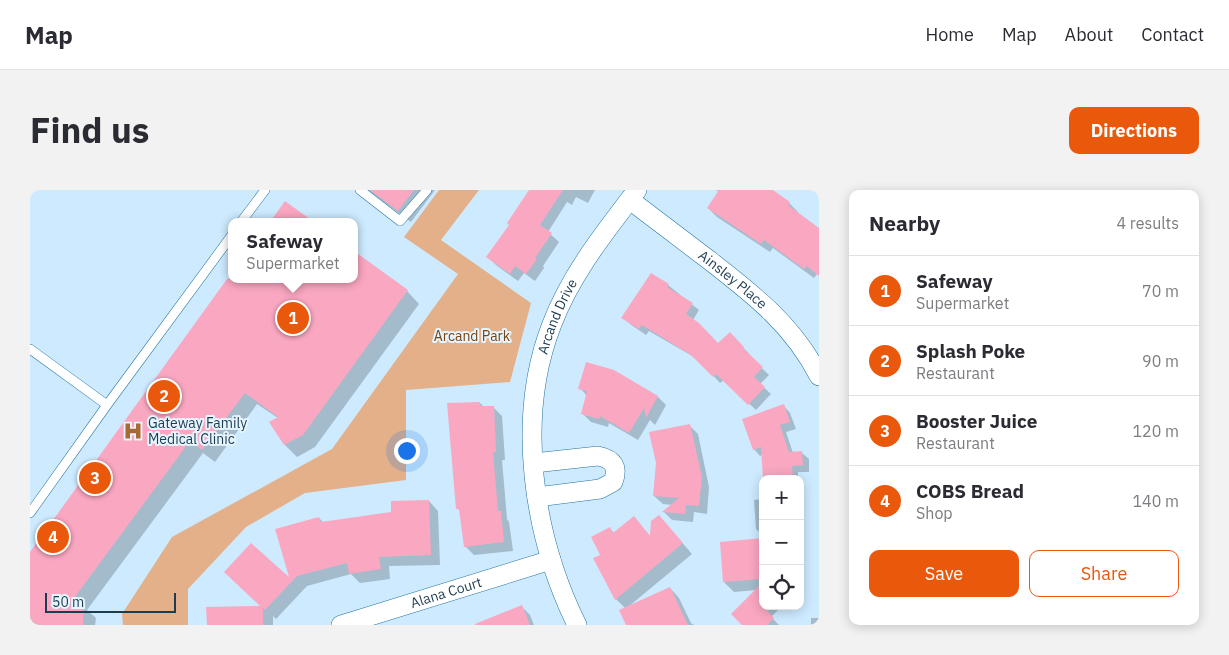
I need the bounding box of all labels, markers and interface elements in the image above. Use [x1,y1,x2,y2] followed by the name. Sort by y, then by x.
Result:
[25,19,73,51] text: Map
[926,23,974,46] text: Home
[1002,23,1037,46] text: Map
[1065,23,1113,46] text: About
[1141,23,1204,46] text: Contact
[30,107,149,153] text: Find us
[1069,107,1199,154] button: Directions
[869,209,940,237] text: Nearby
[1116,213,1179,233] text: 4 results
[228,218,358,283] popup
[246,229,323,253] text: Safeway
[695,246,771,313] street label: Ainsley Place
[246,253,340,273] text: Supermarket
[916,269,993,293] text: Safeway
[534,275,581,356] street label: Arcand Drive
[880,281,890,301] text: 1
[1142,281,1179,301] text: 70 m
[916,293,1009,313] text: Supermarket
[277,299,309,337] pin: 1
[434,327,511,345] park label: Arcand Park
[916,339,1025,363] text: Splash Poke
[880,351,890,371] text: 2
[1142,351,1179,371] text: 90 m
[916,363,995,383] text: Restaurant
[148,377,180,415] pin: 2
[916,409,1037,433] text: Booster Juice
[148,414,247,448] place label: Gateway Family Medical Clinic
[122,420,144,442] hospital icon: Gateway Family Medical Clinic
[880,421,890,441] text: 3
[1132,421,1179,441] text: 120 m
[916,433,995,453] text: Restaurant
[394,438,420,464] your location
[79,459,111,497] pin: 3
[759,475,804,610] map controls
[759,475,804,520] button: +
[916,479,1024,503] text: COBS Bread
[880,491,890,511] text: 4
[1132,491,1179,511] text: 140 m
[916,503,953,523] text: Shop
[37,518,69,556] pin: 4
[759,520,804,565] button: −
[869,550,1019,597] button: Save
[1029,550,1179,597] button: Share
[759,565,804,610] button: locate
[408,573,484,612] street label: Alana Court
[45,590,176,613] scale bar
[52,593,84,611] text: 50 m

